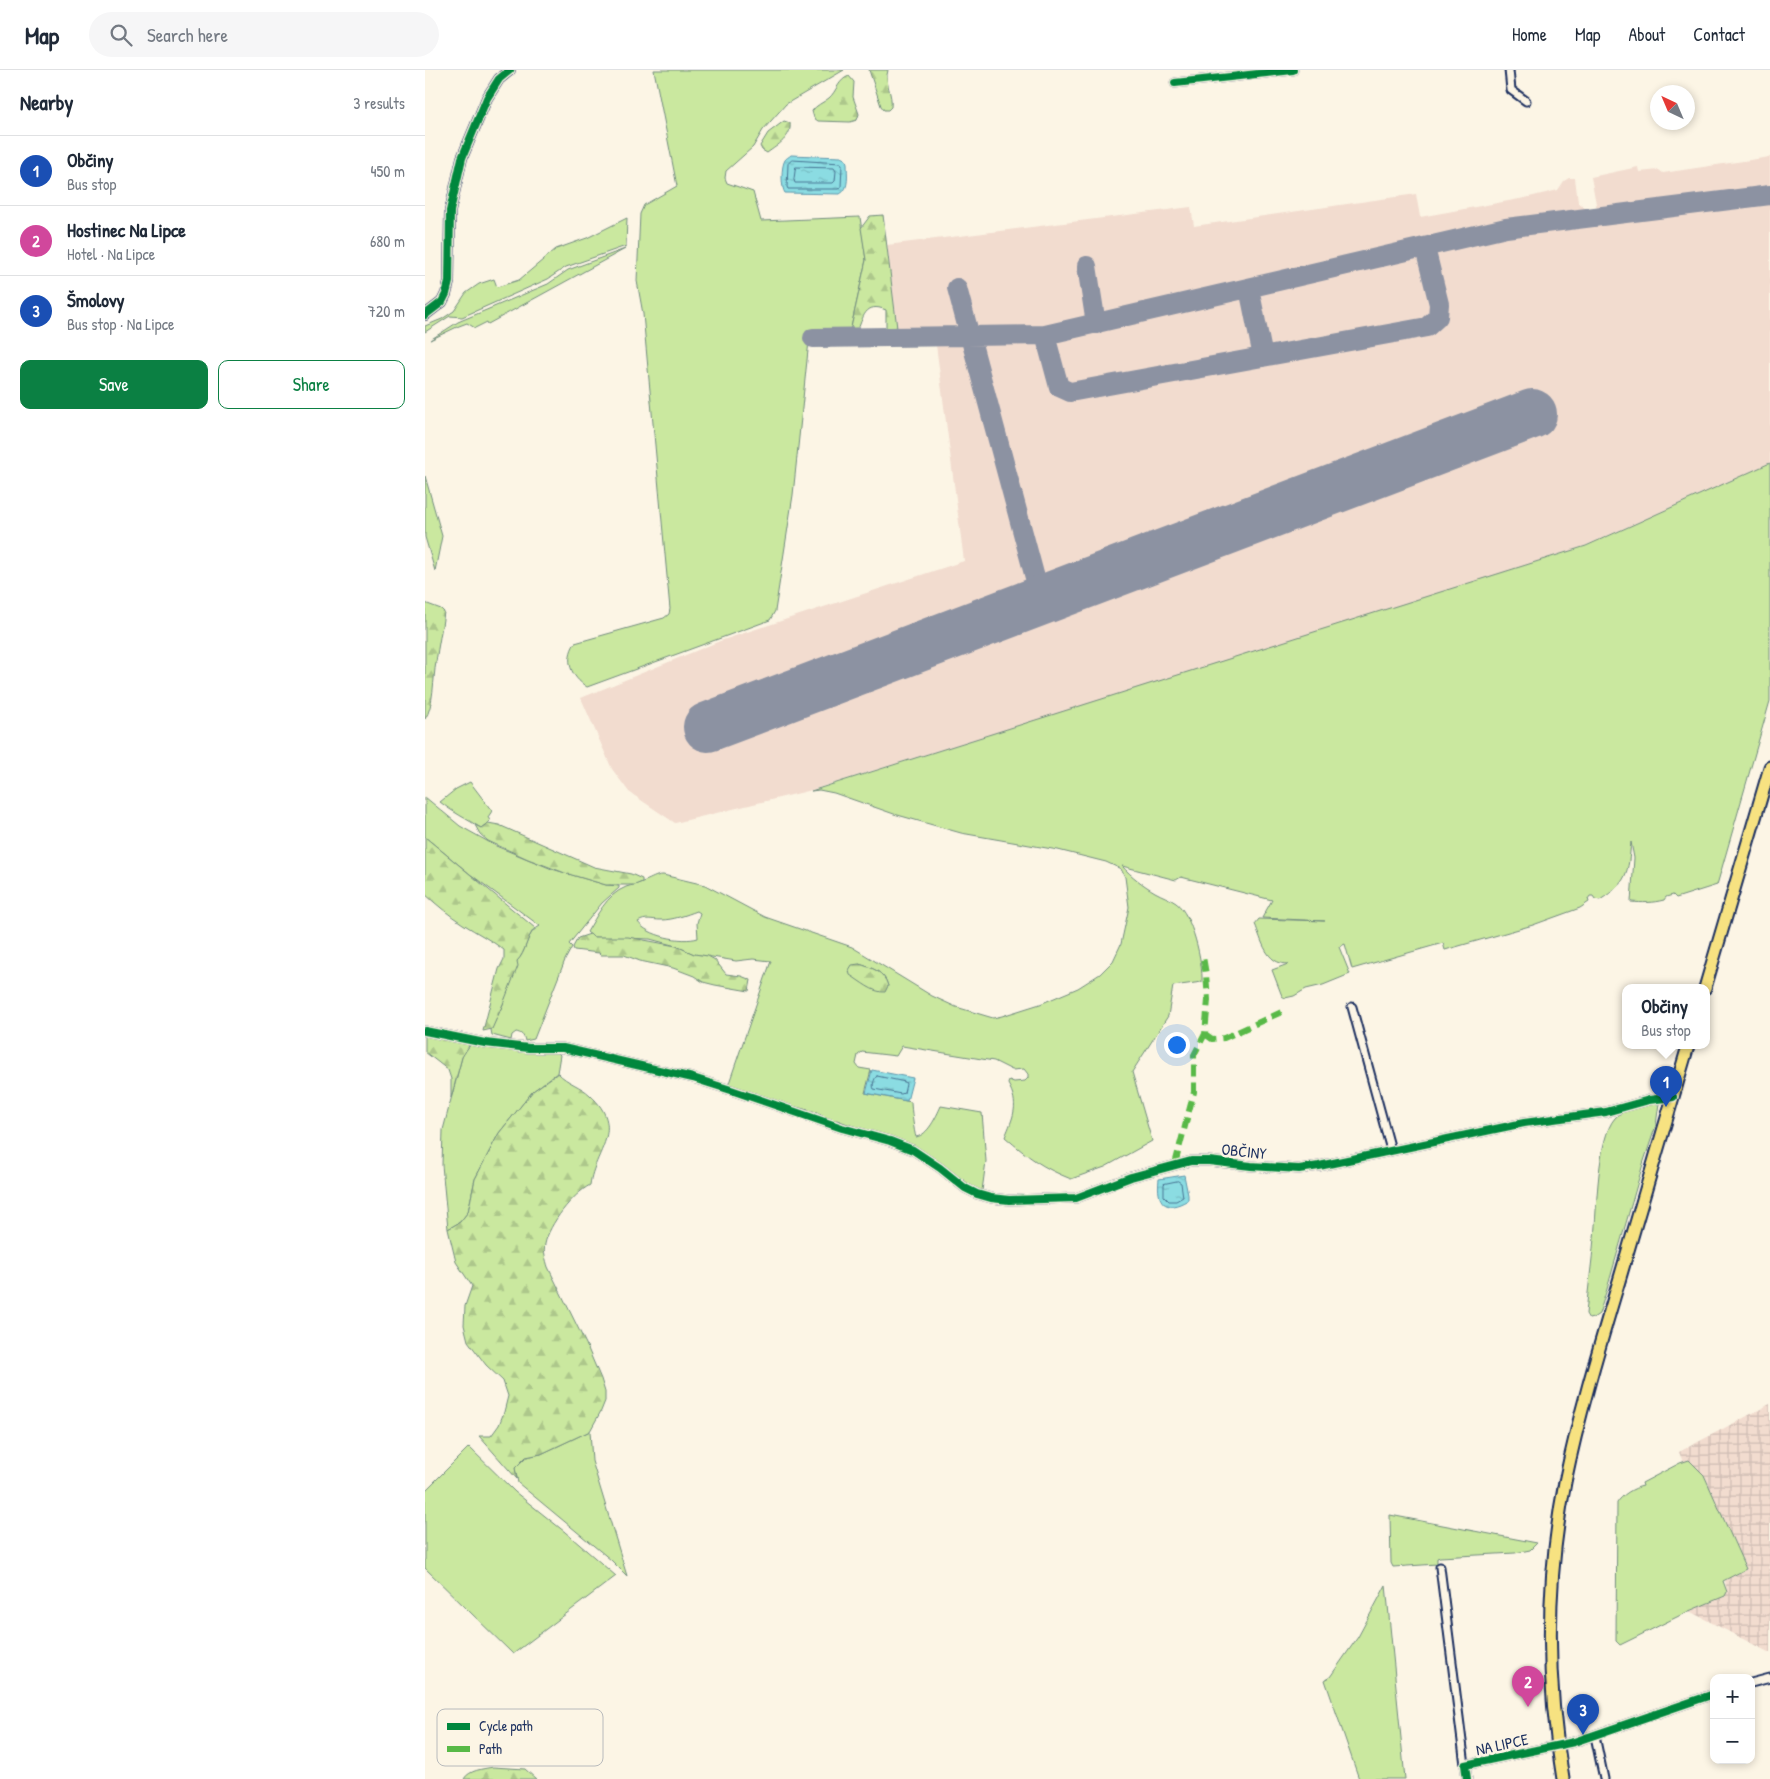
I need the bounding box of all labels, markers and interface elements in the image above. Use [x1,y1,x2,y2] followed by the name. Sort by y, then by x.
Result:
[89,12,439,57] search box
[25,19,59,51] text: Map
[107,21,135,49] icon: search
[147,22,228,48] text: Search here
[1512,22,1547,47] text: Home
[1575,22,1600,47] text: Map
[1628,22,1665,47] text: About
[1693,22,1745,47] text: Contact
[1650,85,1695,130] north arrow
[20,88,73,117] text: Nearby
[353,92,405,114] text: 3 results
[67,147,114,173] text: Občiny
[33,160,39,182] text: 1
[371,160,405,182] text: 450 m
[67,173,116,195] text: Bus stop
[67,217,186,243] text: Hostinec Na Lipce
[32,230,40,252] text: 2
[370,230,405,252] text: 680 m
[67,243,155,265] text: Hotel · Na Lipce
[67,287,125,313] text: Šmolovy
[32,300,40,322] text: 3
[368,300,405,322] text: 720 m
[67,313,174,335] text: Bus stop · Na Lipce
[20,360,208,409] button: Save
[218,360,405,409] button: Share
[1622,984,1710,1049] popup
[1641,993,1688,1019] text: Občiny
[1641,1019,1691,1041] text: Bus stop
[1164,1032,1190,1058] your location
[1650,1066,1682,1107] pin: 1
[1220,1138,1268,1164] street label: OBČINY
[1512,1666,1544,1707] pin: 2
[1710,1674,1755,1764] map controls
[1710,1674,1755,1719] button: +
[1567,1694,1599,1735] pin: 3
[437,1709,603,1766] legend
[479,1716,533,1736] text: Cycle path
[1710,1719,1755,1764] button: −
[1474,1728,1530,1760] street label: NA LIPCE
[479,1739,502,1758] text: Path

